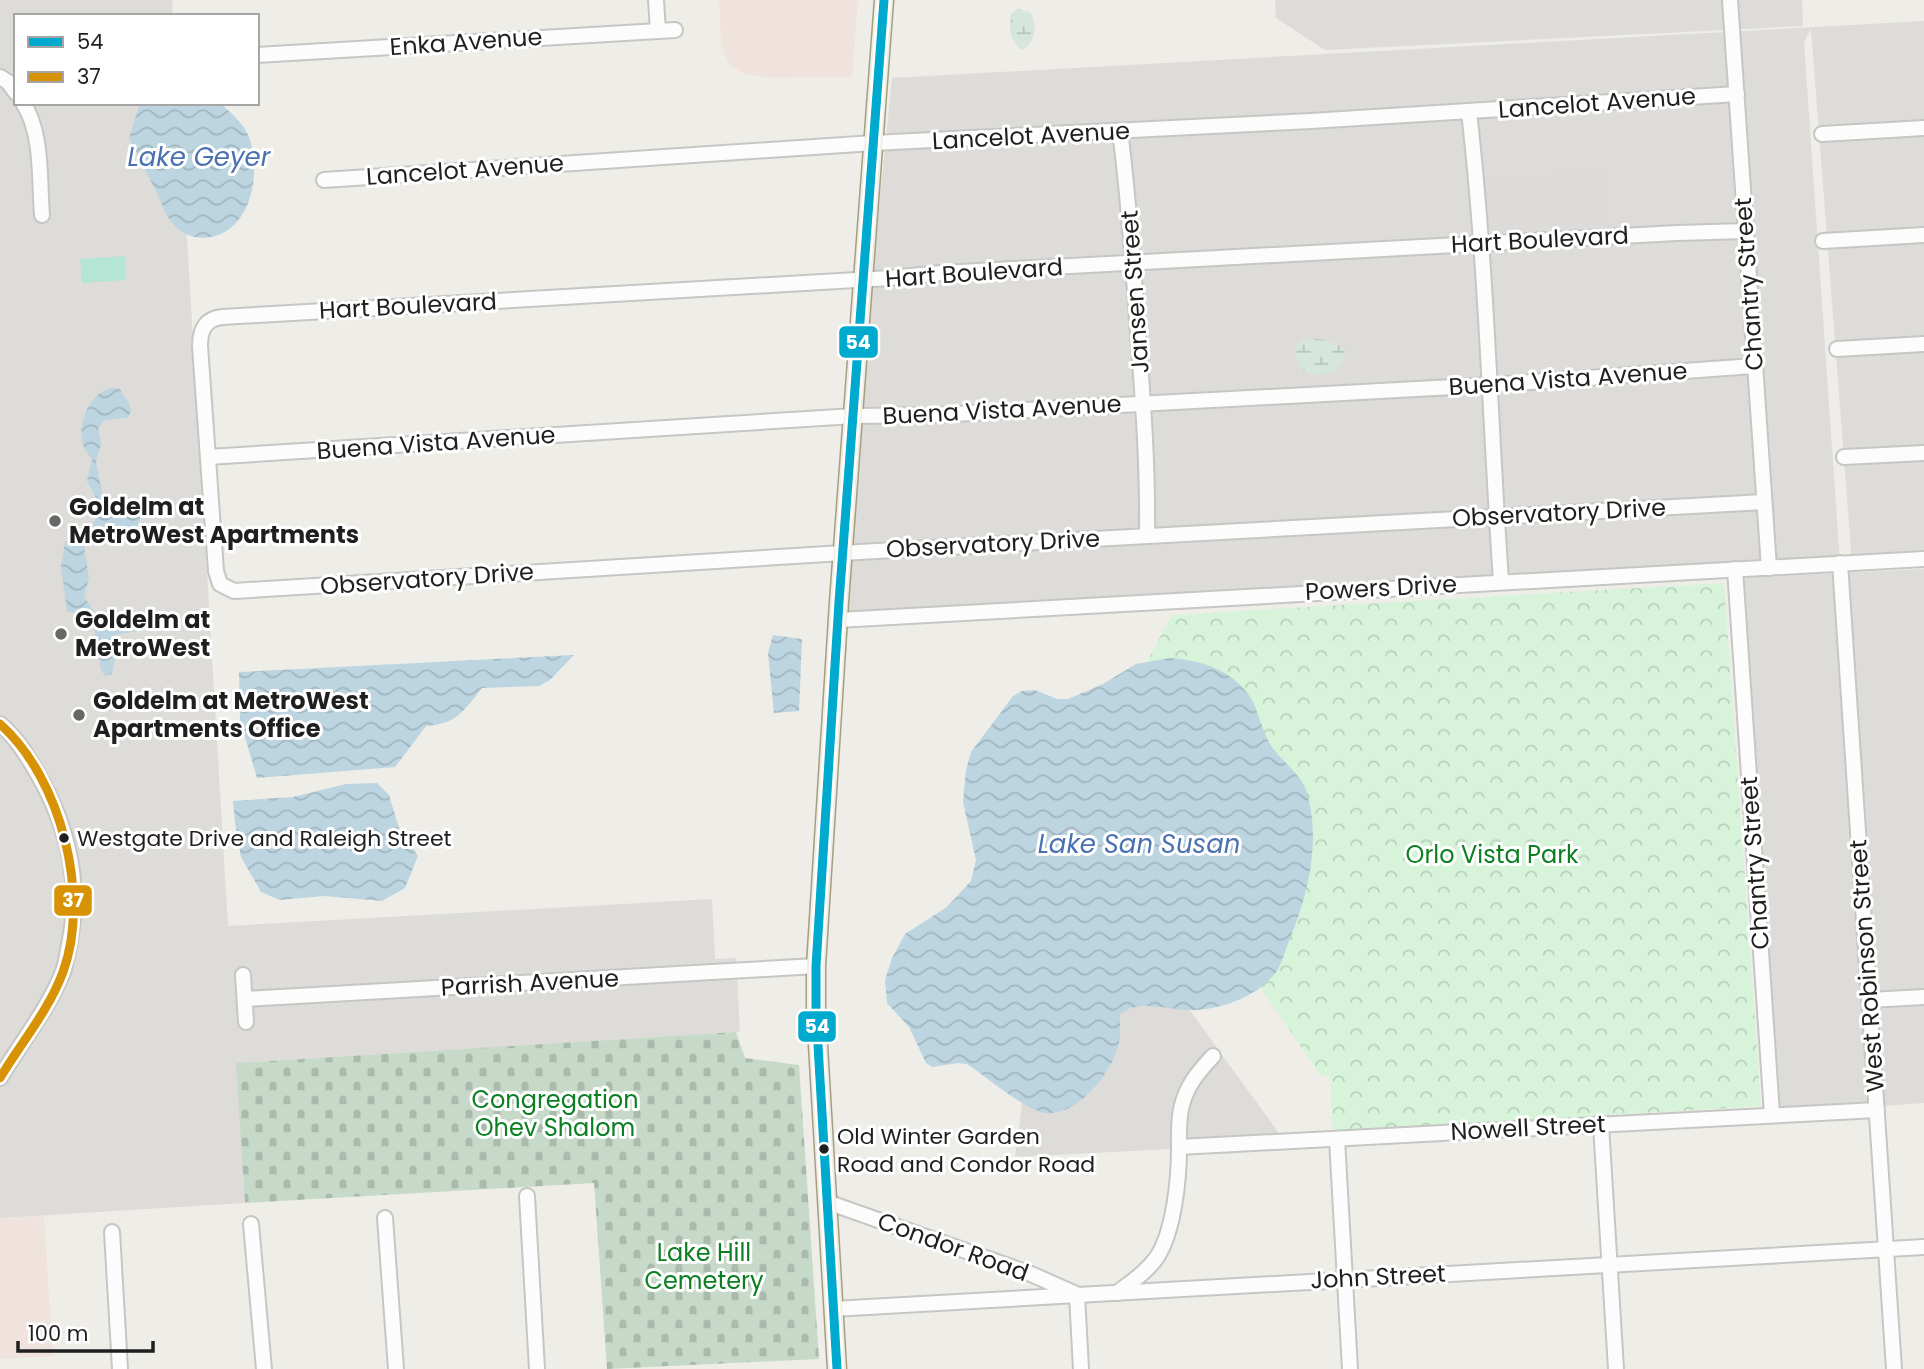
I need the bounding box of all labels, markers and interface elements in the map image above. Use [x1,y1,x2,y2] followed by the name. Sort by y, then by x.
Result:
[14,14,259,105] legend
[389,20,543,63] street label: Enka Avenue
[77,27,103,56] text: 54
[77,62,101,91] text: 37
[1497,79,1697,126] street label: Lancelot Avenue
[931,114,1131,157] street label: Lancelot Avenue
[128,139,272,175] water label: Lake Geyer
[365,146,565,193] street label: Lancelot Avenue
[1726,196,1771,372] street label: Chantry Street
[1112,209,1157,375] street label: Jansen Street
[1450,218,1630,261] street label: Hart Boulevard
[884,250,1064,295] street label: Hart Boulevard
[318,284,498,327] street label: Hart Boulevard
[838,325,879,359] line badge: 54
[845,329,871,356] text: 54
[1448,354,1688,403] street label: Buena Vista Avenue
[882,387,1122,432] street label: Buena Vista Avenue
[316,418,556,467] street label: Buena Vista Avenue
[69,490,359,551] place label: Goldelm at MetroWest Apartments
[1451,490,1667,535] street label: Observatory Drive
[47,513,63,529] marker: Goldelm at MetroWest Apartments
[885,521,1101,566] street label: Observatory Drive
[319,555,535,602] street label: Observatory Drive
[1304,567,1458,608] street label: Powers Drive
[75,603,210,664] place label: Goldelm at MetroWest
[53,626,69,642] marker: Goldelm at MetroWest
[93,684,369,745] place label: Goldelm at MetroWest Apartments Office
[71,707,87,723] marker: Goldelm at MetroWest Apartments Office
[1732,775,1777,951] street label: Chantry Street
[77,823,452,854] place label: Westgate Drive and Raleigh Street
[1038,826,1240,862] water label: Lake San Susan
[57,831,71,845] marker: Westgate Drive and Raleigh Street
[1406,838,1579,871] park label: Orlo Vista Park
[1841,839,1892,1094] street label: West Robinson Street
[53,884,93,917] line badge: 37
[62,887,84,914] text: 37
[440,961,620,1004] street label: Parrish Avenue
[797,1010,837,1043] line badge: 54
[804,1013,830,1040] text: 54
[471,1083,639,1144] park label: Congregation Ohev Shalom
[1450,1107,1606,1148] street label: Nowell Street
[837,1121,1095,1180] place label: Old Winter Garden Road and Condor Road
[817,1142,831,1156] marker: Old Winter Garden Road and Condor Road
[873,1204,1033,1289] street label: Condor Road
[644,1236,764,1297] park label: Lake Hill Cemetery
[1309,1256,1446,1297] street label: John Street
[18,1310,152,1354] scale bar
[28,1319,88,1348] text: 100 m

